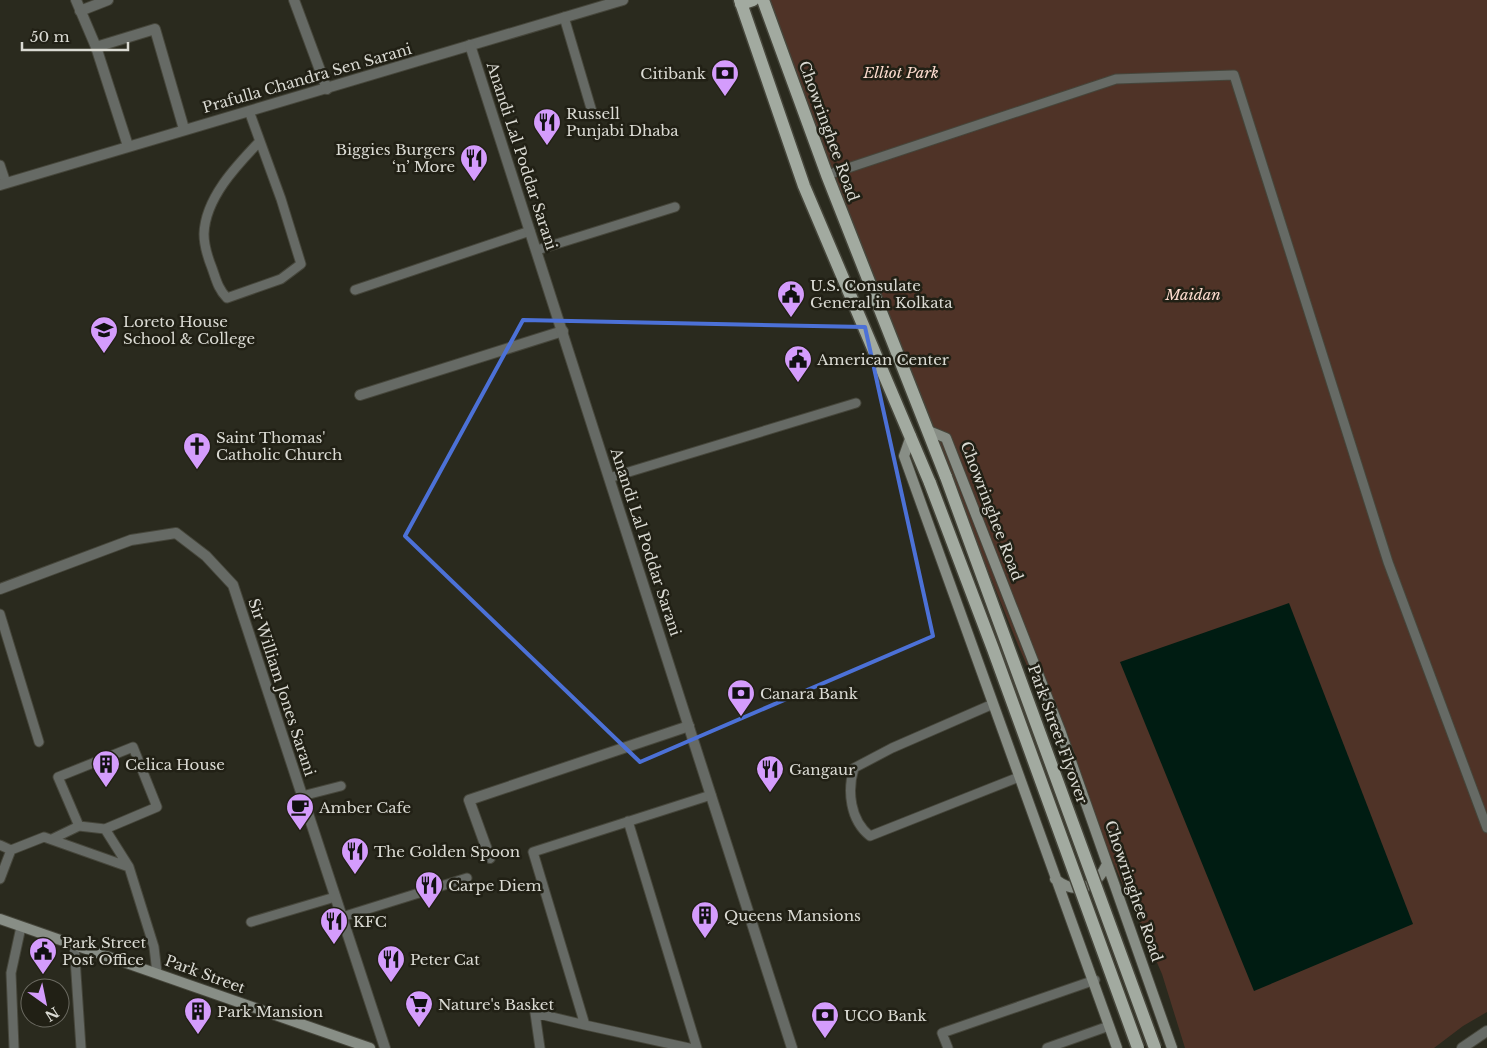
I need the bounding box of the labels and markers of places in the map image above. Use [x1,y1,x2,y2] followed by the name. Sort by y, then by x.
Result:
[710,58,740,97] bank icon: Citibank
[640,64,707,83] place label: Citibank
[566,104,679,140] place label: Russell Punjabi Dhaba
[532,107,562,146] restaurant icon: Russell Punjabi Dhaba
[335,140,455,176] place label: Biggies Burgers ‘n’ More
[459,143,489,182] restaurant icon: Biggies Burgers ‘n’ More
[810,276,953,312] place label: U.S. Consulate General in Kolkata
[776,279,806,318] public building icon: U.S. Consulate General in Kolkata
[123,312,255,348] place label: Loreto House School & College
[89,315,119,354] school or university icon: Loreto House School & College
[783,344,813,383] public building icon: American Center
[816,350,950,369] place label: American Center
[216,428,342,464] place label: Saint Thomas' Catholic Church
[182,431,212,470] church icon: Saint Thomas' Catholic Church
[726,678,756,717] bank icon: Canara Bank
[760,684,859,703] place label: Canara Bank
[91,749,121,788] building icon: Celica House
[755,754,785,793] restaurant icon: Gangaur
[125,755,225,774] place label: Celica House
[789,760,856,779] place label: Gangaur
[285,792,315,831] cafe icon: Amber Cafe
[318,798,411,817] place label: Amber Cafe
[340,836,370,875] restaurant icon: The Golden Spoon
[374,842,520,861] place label: The Golden Spoon
[414,870,444,909] restaurant icon: Carpe Diem
[448,876,542,895] place label: Carpe Diem
[690,900,720,939] building icon: Queens Mansions
[319,906,349,945] restaurant icon: KFC
[724,906,861,925] place label: Queens Mansions
[353,912,387,931] place label: KFC
[62,933,146,969] place label: Park Street Post Office
[28,936,58,975] public building icon: Park Street Post Office
[376,944,406,983] restaurant icon: Peter Cat
[410,950,480,969] place label: Peter Cat
[404,989,434,1028] supermarket icon: Nature's Basket
[438,995,554,1014] place label: Nature's Basket
[183,996,213,1035] building icon: Park Mansion
[810,1000,840,1039] bank icon: UCO Bank
[217,1002,323,1021] place label: Park Mansion
[844,1006,927,1025] place label: UCO Bank

